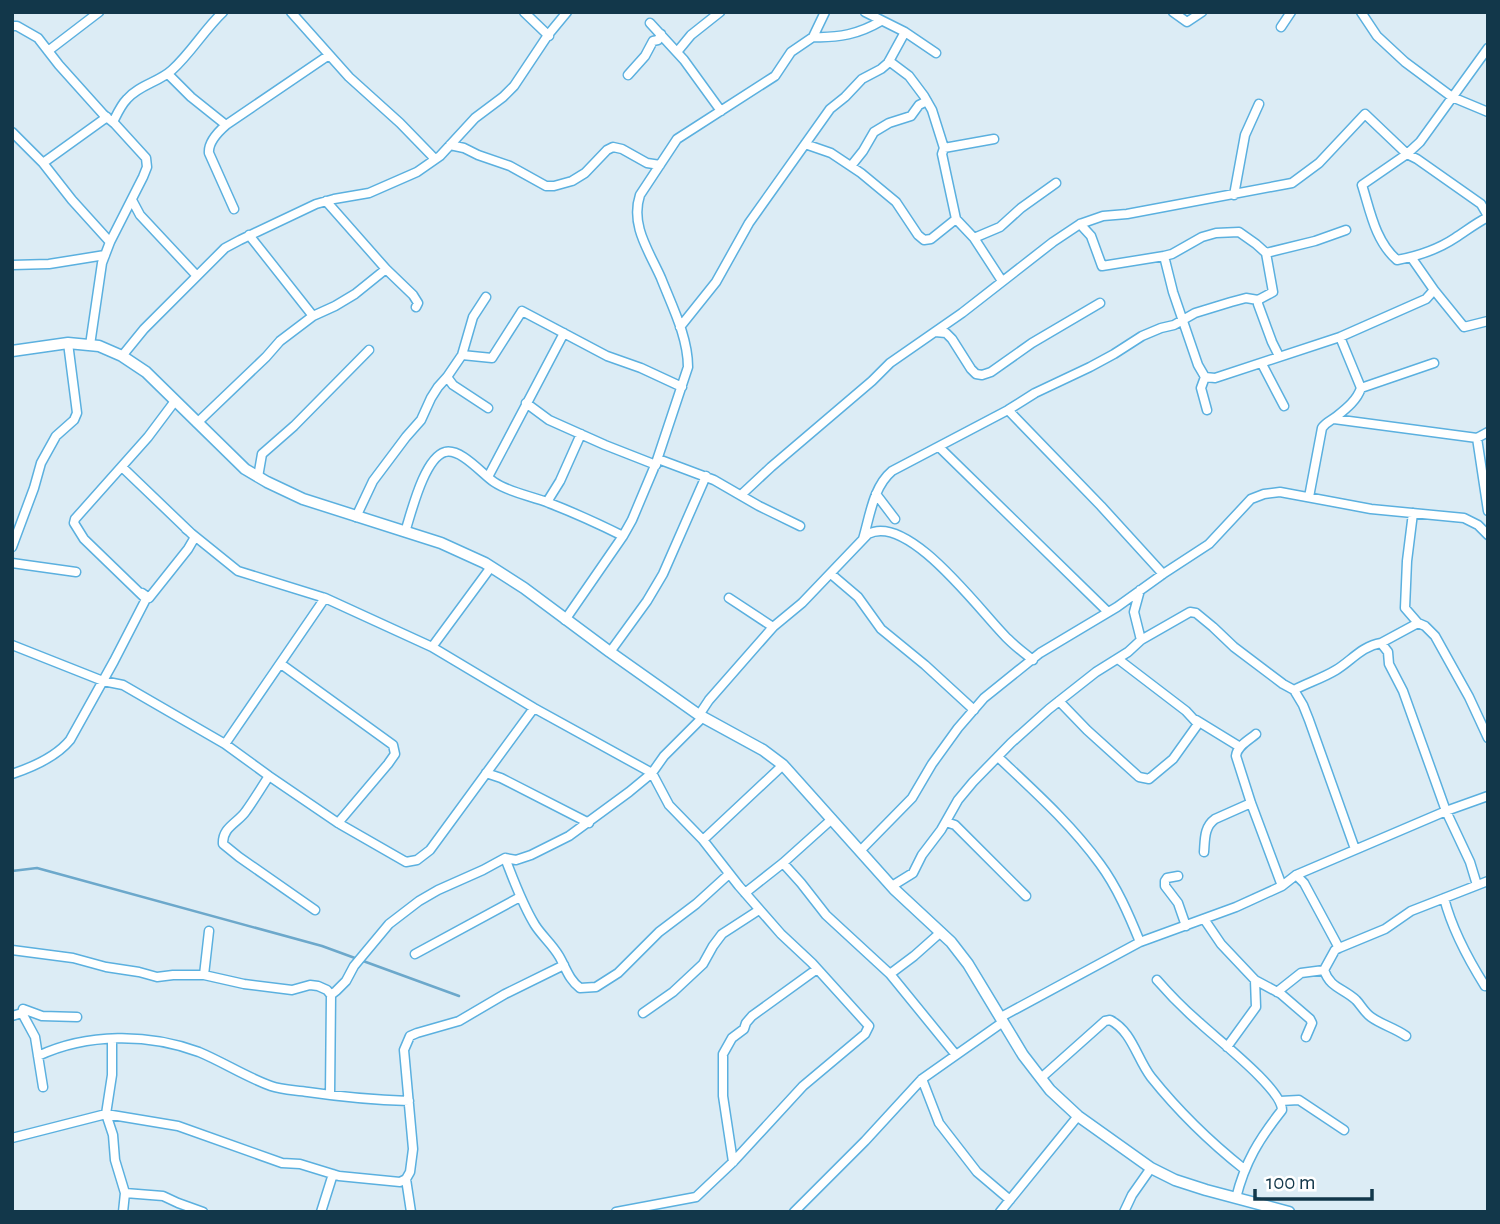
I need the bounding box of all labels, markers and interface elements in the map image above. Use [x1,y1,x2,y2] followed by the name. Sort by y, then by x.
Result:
[1255,1158,1372,1202] scale bar
[1266,1172,1316,1193] text: 100 m

